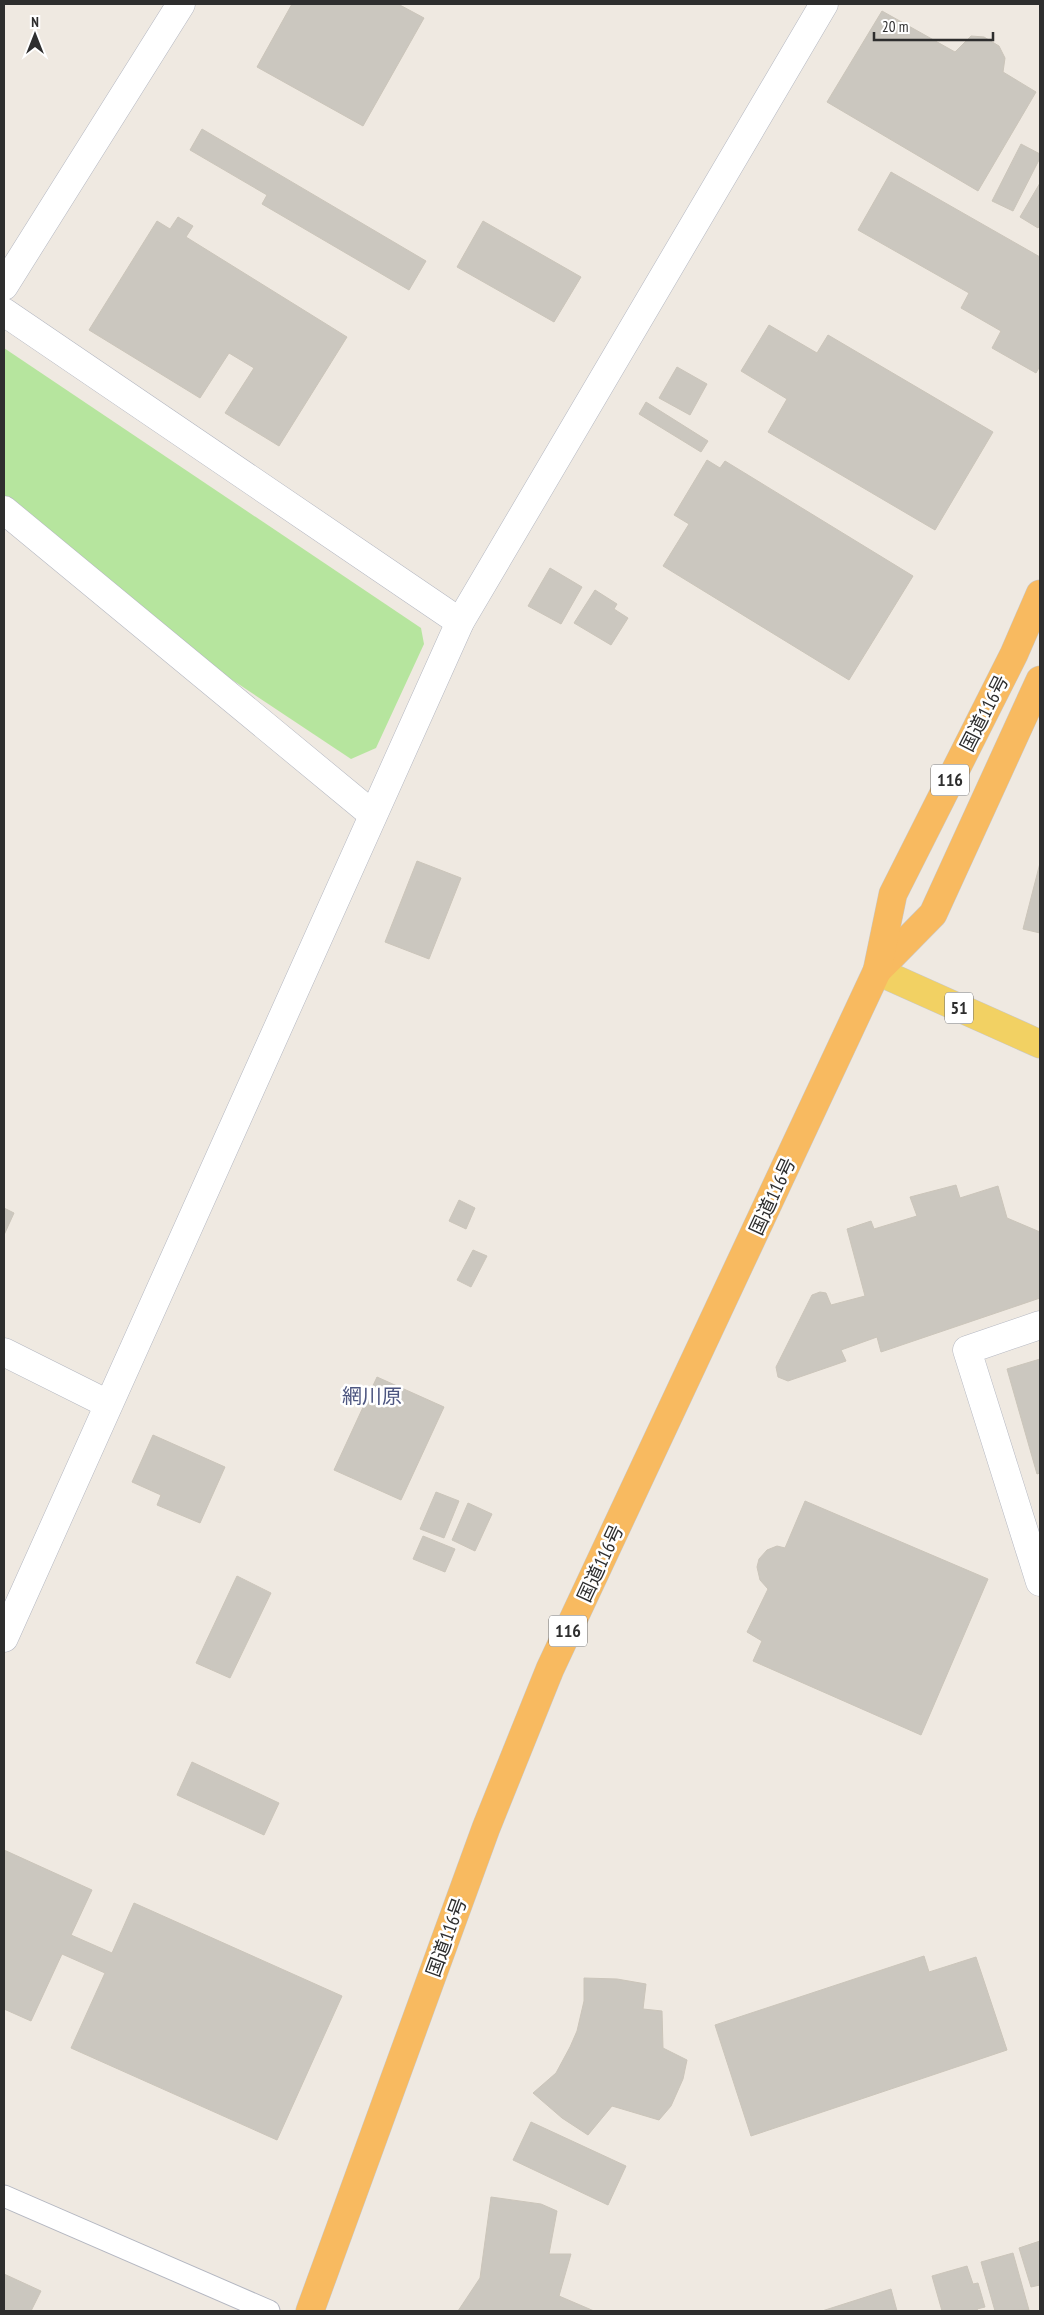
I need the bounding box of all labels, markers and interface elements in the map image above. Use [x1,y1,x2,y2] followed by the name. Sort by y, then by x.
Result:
[10,10,60,60] north arrow
[874,10,993,42] scale bar
[31,13,39,31] text: N
[882,17,908,36] text: 20 m
[955,671,1013,755] street label: 国道116号
[931,764,969,796] road number: 116
[945,992,973,1024] road number: 51
[744,1153,800,1239] street label: 国道116号
[342,1383,402,1409] district label: 網川原
[572,1520,628,1606] street label: 国道116号
[549,1615,587,1646] road number: 116
[421,1894,471,1980] street label: 国道116号

